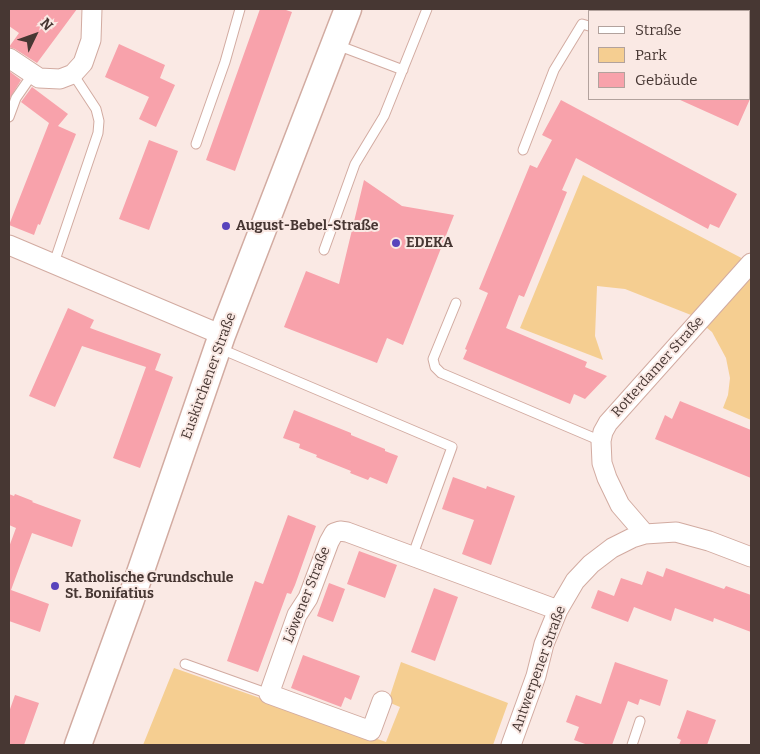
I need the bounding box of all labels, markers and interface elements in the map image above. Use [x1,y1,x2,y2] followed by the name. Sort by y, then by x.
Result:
[10,10,60,60] north arrow
[588,10,750,100] legend
[37,15,56,34] text: N
[635,21,681,39] text: Straße
[635,46,667,64] text: Park
[635,71,698,89] text: Gebäude
[236,218,378,234] place label: August-Bebel-Straße
[220,220,232,232] marker: August-Bebel-Straße
[406,235,453,251] place label: EDEKA
[390,237,402,249] marker: EDEKA
[178,310,240,442] street label: Euskirchener Straße
[608,313,708,421] street label: Rotterdamer Straße
[280,544,334,646] street label: Löwener Straße
[65,570,234,602] place label: Katholische Grundschule St. Bonifatius
[49,580,61,592] marker: Katholische Grundschule St. Bonifatius
[508,604,570,734] street label: Antwerpener Straße

